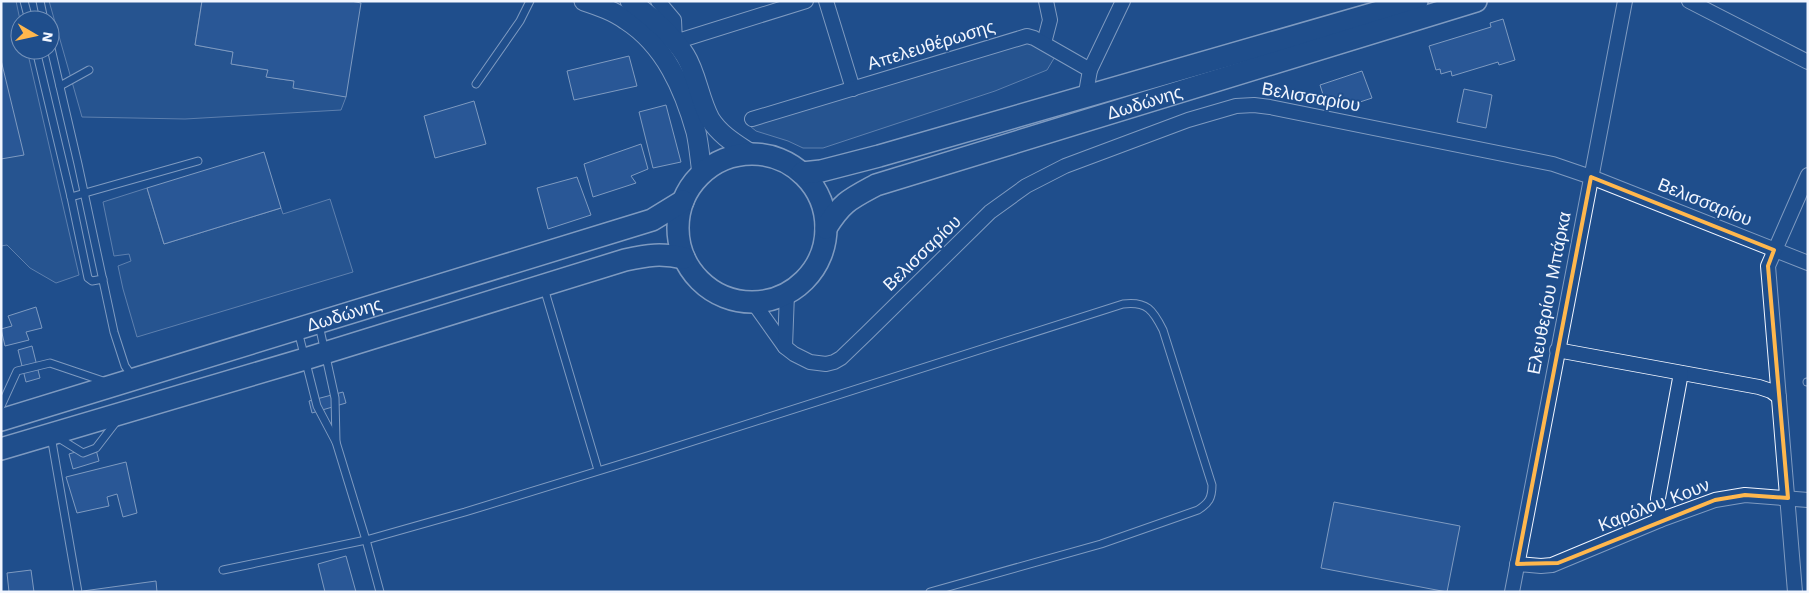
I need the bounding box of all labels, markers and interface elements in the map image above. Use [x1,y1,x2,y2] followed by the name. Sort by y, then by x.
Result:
[10,10,60,60] north arrow
[865,15,997,74] street label: Απελευθέρωσης
[39,31,57,43] text: N
[1260,78,1362,116] street label: Βελισσαρίου
[1104,81,1185,124] street label: Δωδώνης
[1655,173,1755,230] street label: Βελισσαρίου
[878,210,965,295] street label: Βελισσαρίου
[1522,210,1575,376] street label: Ελευθερίου Μπάρκα
[304,293,385,336] street label: Δωδώνης
[1595,474,1712,535] street label: Καρόλου Κουν

